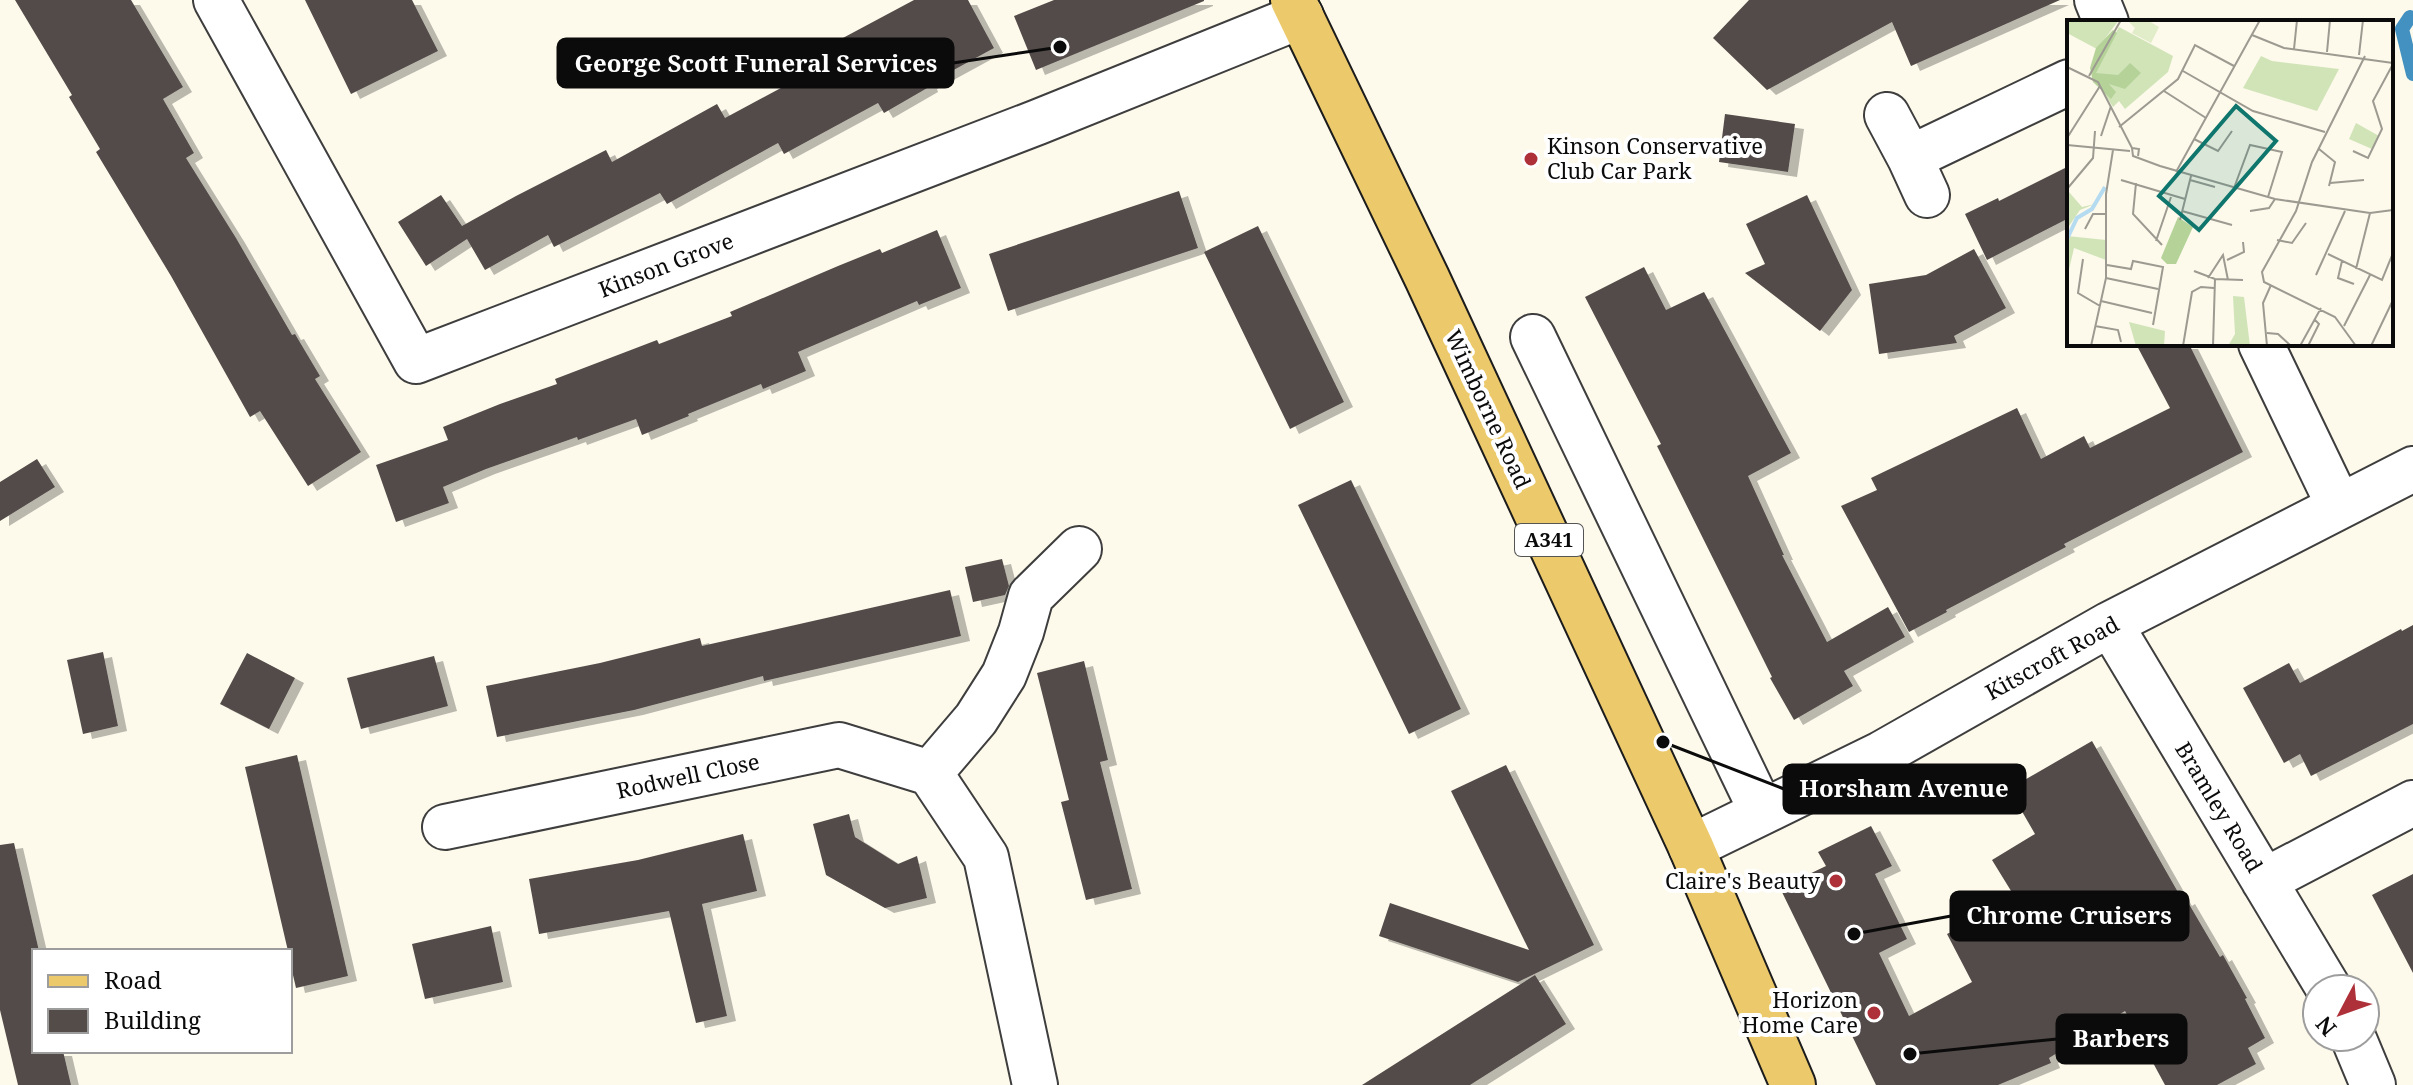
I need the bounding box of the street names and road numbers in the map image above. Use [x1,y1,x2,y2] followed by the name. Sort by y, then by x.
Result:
[594,225,738,304] street label: Kinson Grove
[1439,324,1539,493] street label: Wimborne Road
[1515,524,1583,556] road number: A341
[1979,608,2124,706] street label: Kitscroft Road
[2169,736,2271,878] street label: Bramley Road
[614,745,762,805] street label: Rodwell Close

